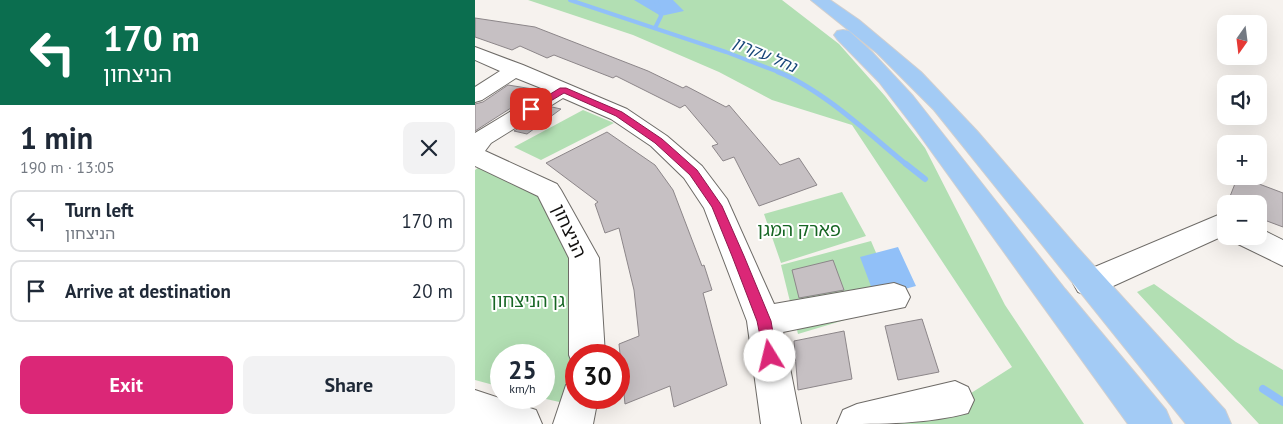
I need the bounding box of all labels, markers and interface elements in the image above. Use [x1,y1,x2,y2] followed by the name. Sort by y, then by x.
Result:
[103,15,200,61] text: 170 m
[1217,15,1267,65] north arrow
[1217,15,1267,245] map controls
[20,20,85,85] icon: left
[730,32,801,77] water label: נחל עקרון
[103,60,172,88] text: הניצחון
[1217,75,1267,125] button: sound
[510,88,552,130] pin
[517,95,545,123] icon: arrive
[20,118,93,157] text: 1 min
[403,122,455,174] button: close
[1217,135,1267,185] button: +
[20,157,115,177] text: 190 m · 13:05
[1217,195,1267,245] button: −
[65,198,134,222] text: Turn left
[547,200,592,261] street label: הניצחון
[22,207,50,235] icon: left
[401,209,453,233] text: 170 m
[757,218,841,241] park label: פארק המגן
[65,223,115,243] text: הניצחון
[22,277,50,305] icon: arrive
[65,279,231,303] text: Arrive at destination
[412,279,453,303] text: 20 m
[491,289,565,312] park label: גן הניצחון
[743,329,795,381] position arrow
[565,344,630,409] speed limit sign: 30
[508,354,537,386] text: 25
[20,356,233,414] button: Exit
[243,356,455,414] button: Share
[509,381,536,396] text: km/h

